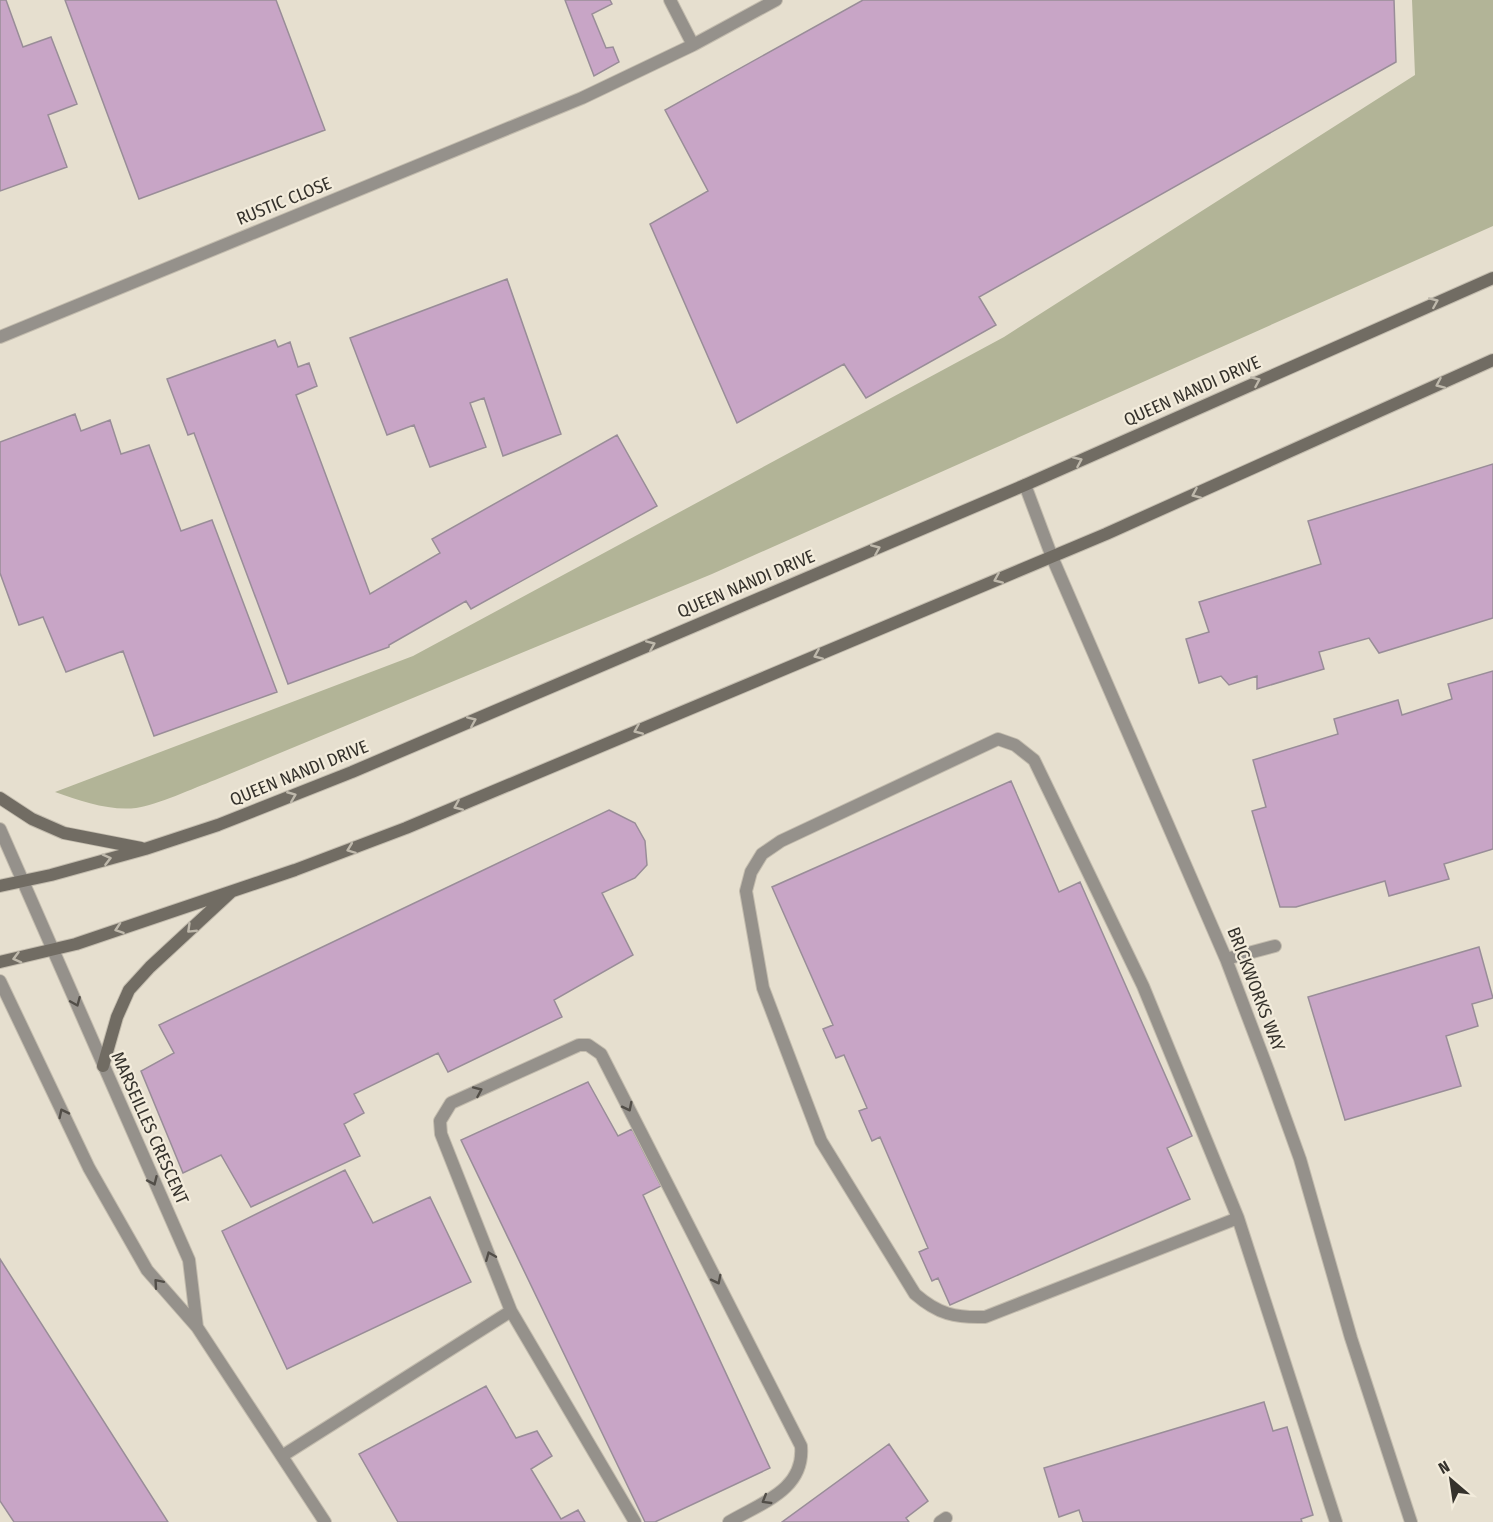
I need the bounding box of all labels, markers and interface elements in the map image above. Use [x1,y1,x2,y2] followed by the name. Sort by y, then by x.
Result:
[233,172,335,230] street label: RUSTIC CLOSE
[1428,297,1439,309] one-way arrow
[1120,351,1264,431] street label: QUEEN NANDI DRIVE
[1435,376,1446,388] one-way arrow
[1250,377,1261,389] one-way arrow
[1072,457,1083,469] one-way arrow
[1192,487,1203,499] one-way arrow
[870,544,881,556] one-way arrow
[674,545,818,623] street label: QUEEN NANDI DRIVE
[993,572,1004,584] one-way arrow
[645,640,656,652] one-way arrow
[813,648,824,660] one-way arrow
[466,716,477,728] one-way arrow
[633,723,644,735] one-way arrow
[227,735,371,811] street label: QUEEN NANDI DRIVE
[286,791,297,803] one-way arrow
[454,799,465,811] one-way arrow
[346,841,357,854] one-way arrow
[102,853,112,866] one-way arrow
[114,921,125,934] one-way arrow
[188,922,199,933] one-way arrow
[1222,924,1290,1054] street label: BRICKWORKS WAY
[12,951,23,963] one-way arrow
[69,996,81,1007] one-way arrow
[107,1048,194,1208] street label: MARSEILLES CRESCENT
[471,1086,482,1098] one-way arrow
[621,1100,632,1111] one-way arrow
[58,1109,70,1120] one-way arrow
[146,1175,158,1186] one-way arrow
[485,1252,497,1263] one-way arrow
[709,1274,721,1285] one-way arrow
[155,1279,166,1290] one-way arrow
[1421,1450,1481,1510] north arrow
[1435,1457,1453,1478] text: N
[762,1492,772,1504] one-way arrow

